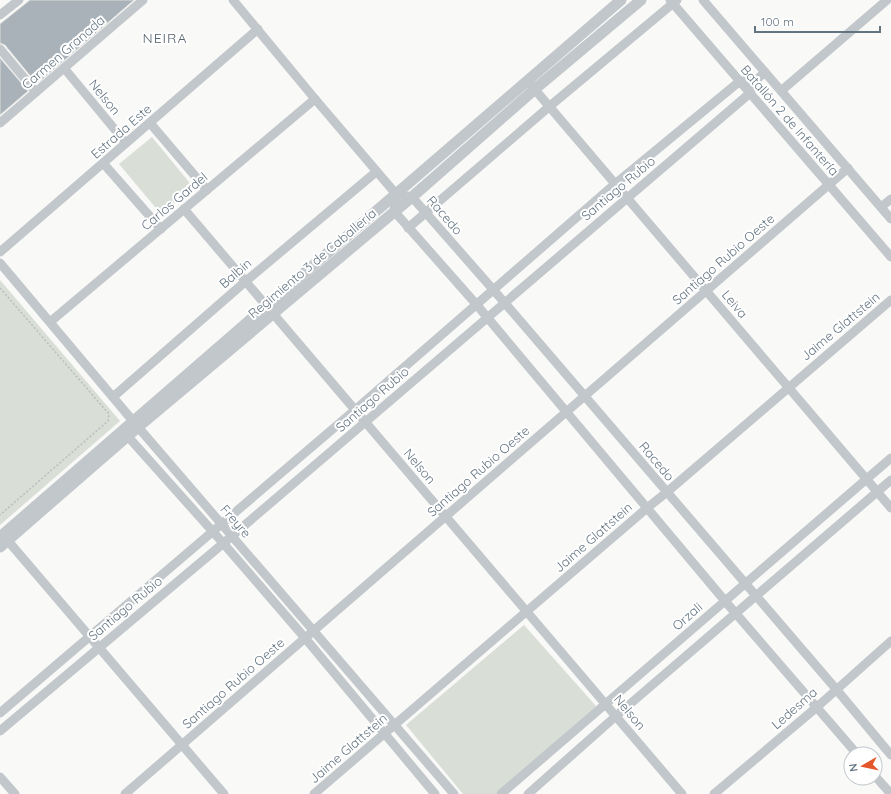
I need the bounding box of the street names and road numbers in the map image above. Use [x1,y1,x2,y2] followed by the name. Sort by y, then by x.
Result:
[18,12,108,92] street label: Carmen Granada
[738,61,842,179] street label: Batallón 2 de Infantería
[86,76,124,118] street label: Nelson
[87,100,155,162] street label: Estrada Este
[578,152,658,224] street label: Santiago Rubio
[138,169,210,233] street label: Carlos Gardel
[424,192,466,238] street label: Racedo
[245,205,379,321] street label: Regimiento 3 de Caballería
[669,210,777,308] street label: Santiago Rubio Oeste
[216,255,254,291] street label: Balbin
[719,287,751,321] street label: Leiva
[797,288,883,364] street label: Jaime Glattstein
[332,363,412,435] street label: Santiago Rubio
[424,422,532,520] street label: Santiago Rubio Oeste
[636,438,678,484] street label: Racedo
[401,445,439,487] street label: Nelson
[551,499,635,575] street label: Jaime Glattstein
[217,501,255,541] street label: Freyre
[85,572,165,644] street label: Santiago Rubio
[669,599,705,633] street label: Orzali
[179,634,287,732] street label: Santiago Rubio Oeste
[768,684,820,732] street label: Ledesma
[611,691,649,733] street label: Nelson
[306,710,390,786] street label: Jaime Glattstein

